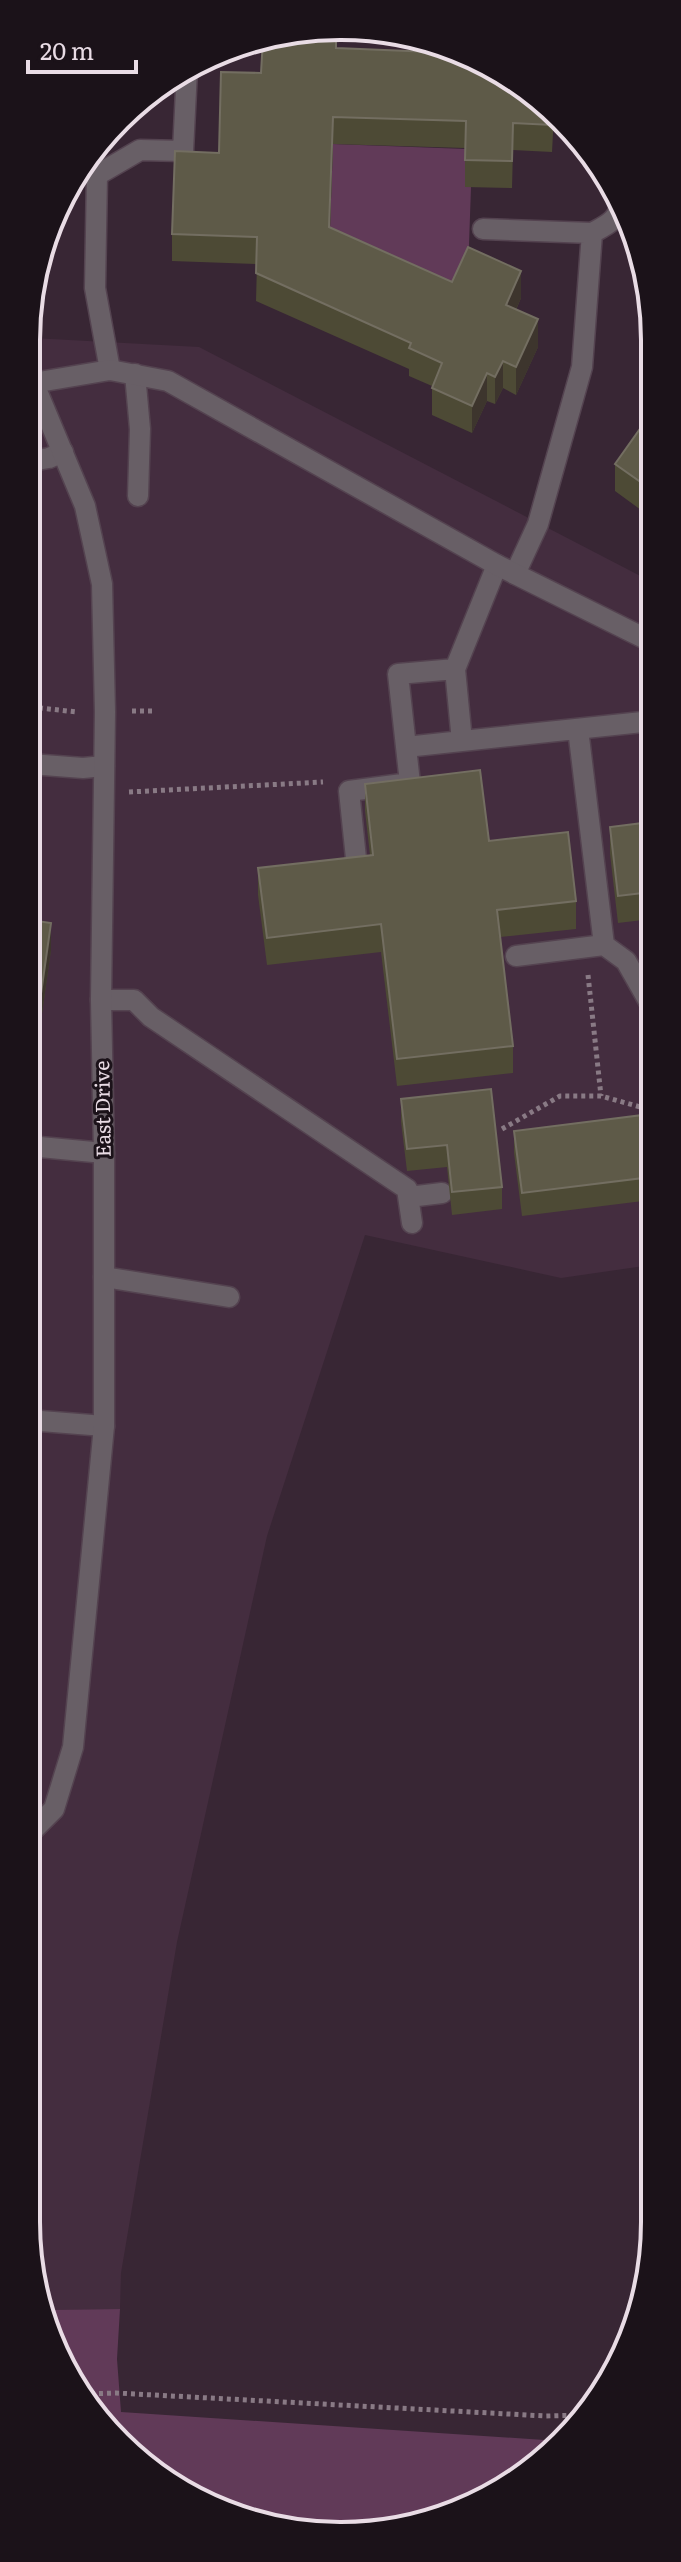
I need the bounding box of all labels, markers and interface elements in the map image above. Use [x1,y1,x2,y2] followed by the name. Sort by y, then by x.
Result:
[28,24,136,74] scale bar
[40,32,94,67] text: 20 m
[85,1060,117,1158] street label: East Drive

